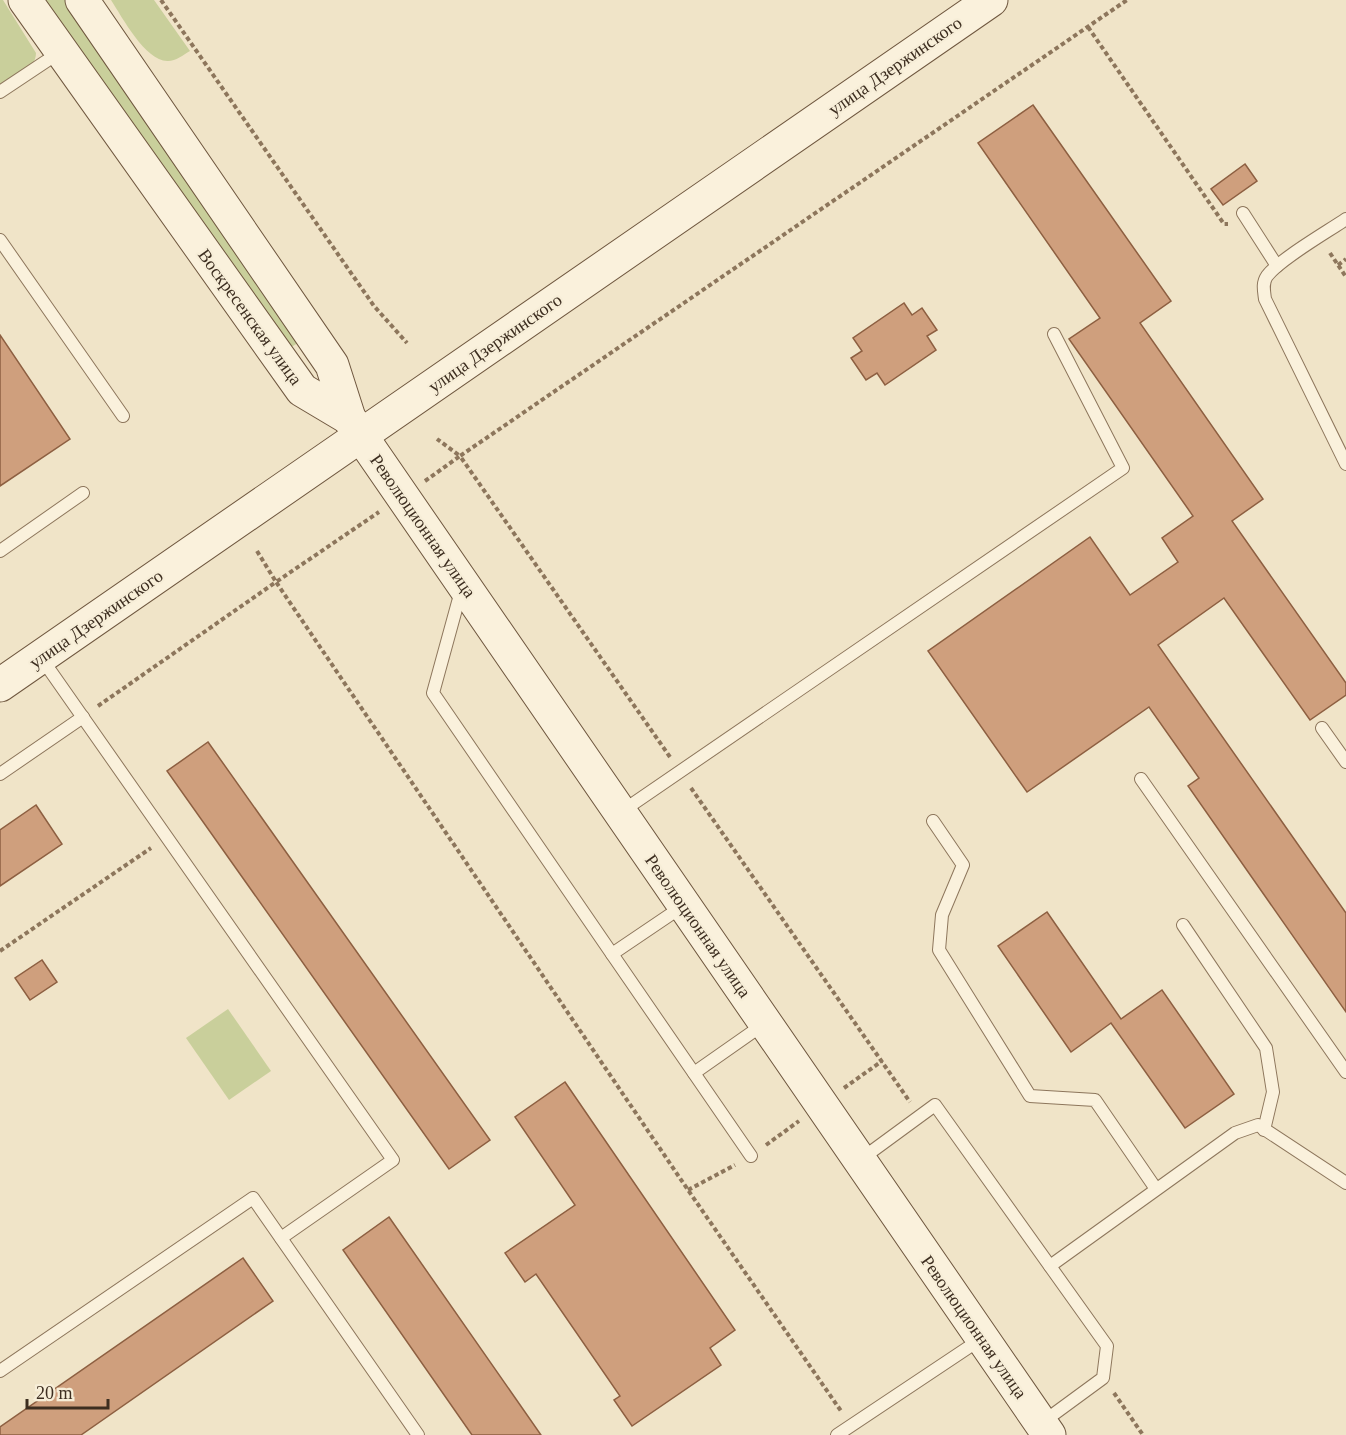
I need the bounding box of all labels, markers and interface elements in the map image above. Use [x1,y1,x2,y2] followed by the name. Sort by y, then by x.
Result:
[824,12,966,120] street label: улица Дзержинского
[194,245,306,389] street label: Воскресенская улица
[424,289,566,397] street label: улица Дзержинского
[366,451,480,601] street label: Революционная улица
[25,565,167,673] street label: улица Дзержинского
[641,851,755,1001] street label: Революционная улица
[917,1252,1031,1402] street label: Революционная улица
[27,1372,108,1410] scale bar
[36,1383,73,1403] text: 20 m

